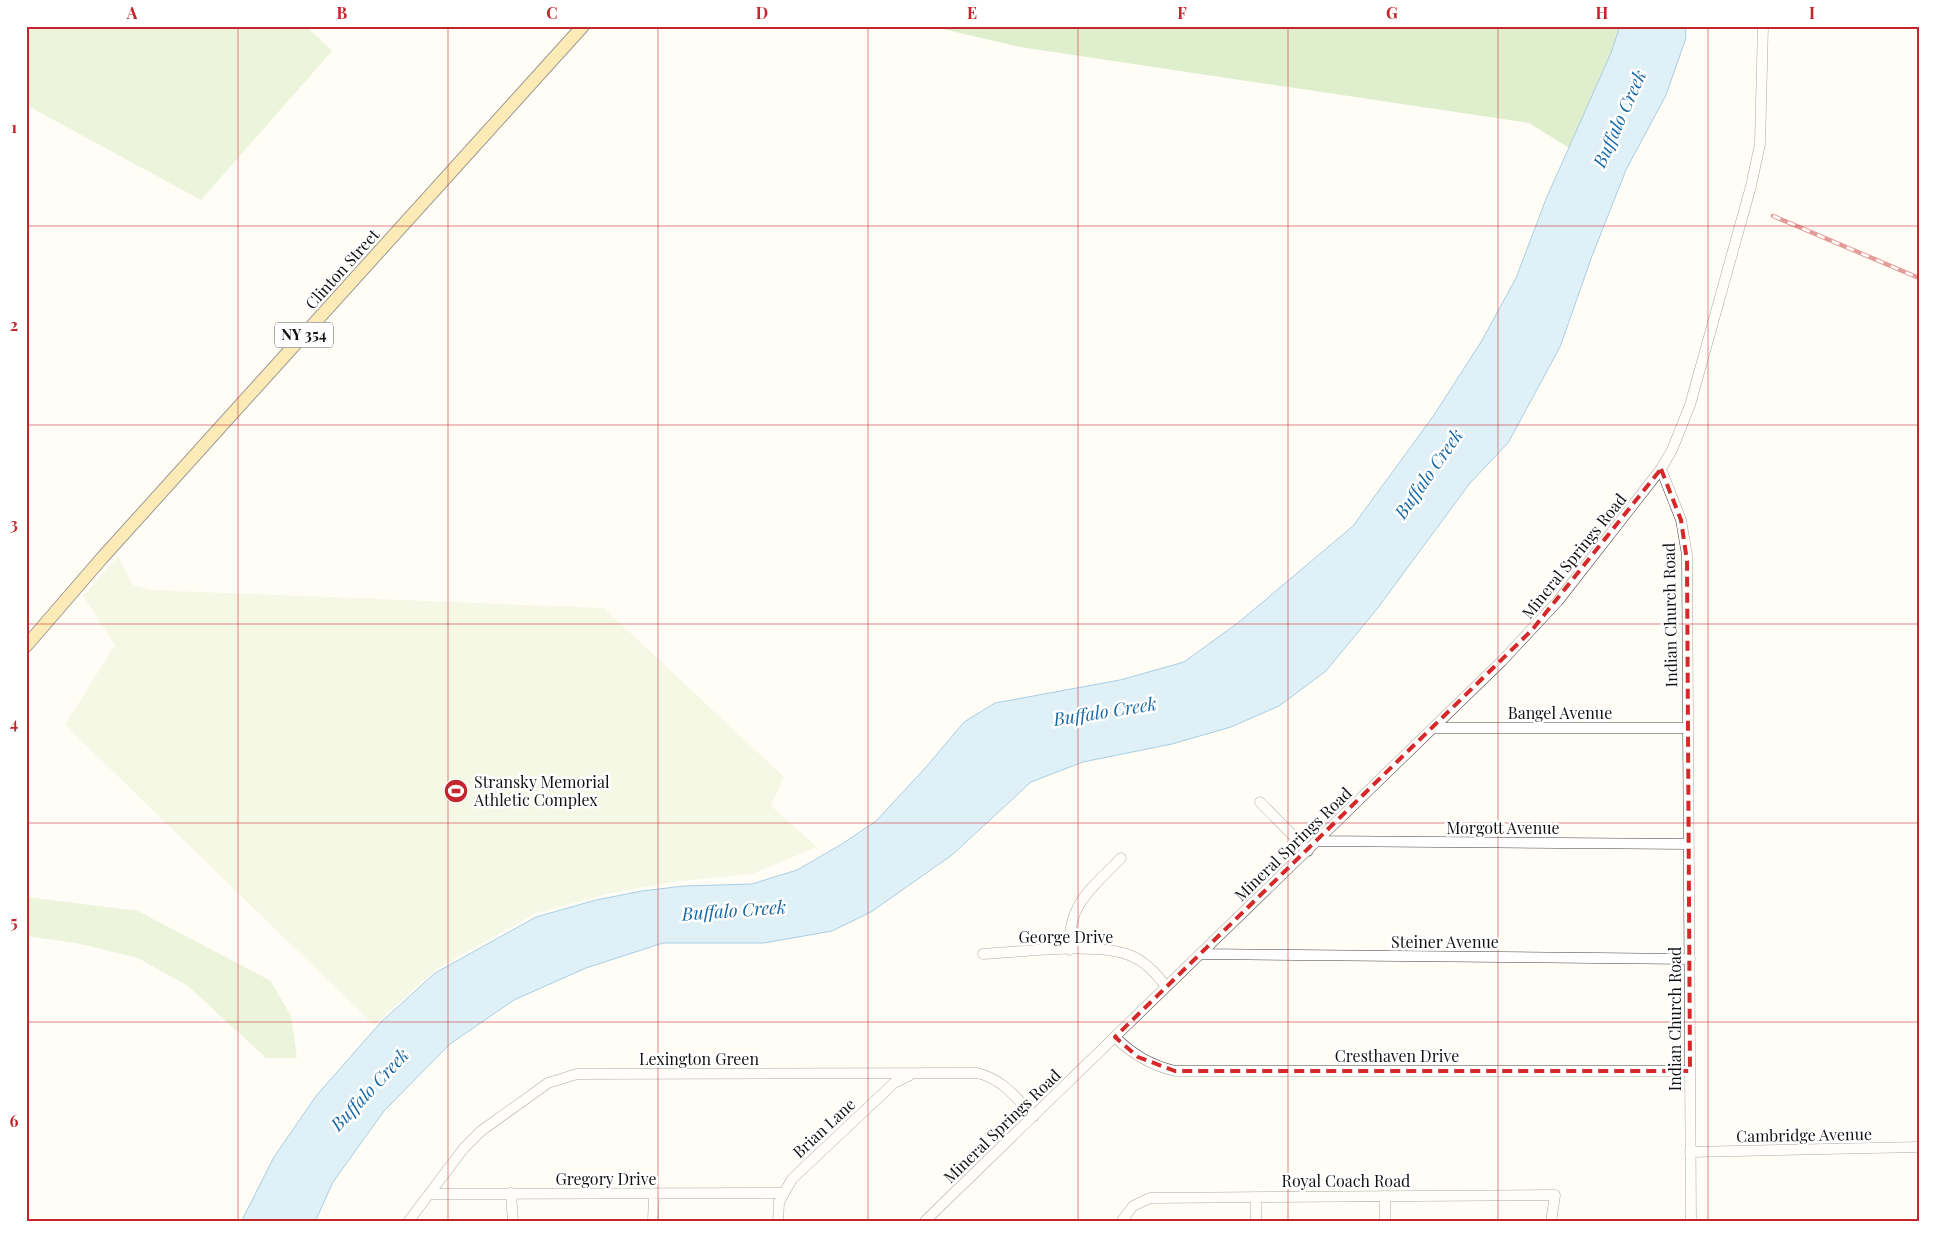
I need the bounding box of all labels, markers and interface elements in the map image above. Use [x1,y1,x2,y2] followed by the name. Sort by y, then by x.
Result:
[126,2,138,23] text: A
[337,2,348,23] text: B
[546,2,558,23] text: C
[756,2,768,23] text: D
[967,2,977,23] text: E
[1177,2,1187,23] text: F
[1386,2,1398,23] text: G
[1596,2,1609,23] text: H
[1809,2,1815,23] text: I
[1586,66,1651,172] water label: Buffalo Creek
[11,116,17,137] text: 1
[300,224,383,313] street label: Clinton Street
[10,314,18,335] text: 2
[275,322,333,348] road number: NY 354
[1388,424,1468,524] water label: Buffalo Creek
[1517,489,1631,623] street label: Mineral Springs Road
[10,513,18,534] text: 3
[1658,543,1681,687] street label: Indian Church Road
[1050,691,1158,731] water label: Buffalo Creek
[1508,702,1612,723] street label: Bangel Avenue
[10,712,18,733] text: 4
[473,771,610,810] place label: Stransky Memorial Athletic Complex
[443,778,469,804] sports icon: Stransky Memorial Athletic Complex
[1230,782,1356,905] street label: Mineral Springs Road
[1446,817,1560,838] street label: Morgott Avenue
[680,894,787,926] water label: Buffalo Creek
[10,911,18,932] text: 5
[1019,926,1113,947] street label: George Drive
[1391,931,1499,952] street label: Steiner Avenue
[1664,947,1685,1091] street label: Indian Church Road
[324,1043,414,1136] water label: Buffalo Creek
[1335,1045,1459,1066] street label: Cresthaven Drive
[639,1048,759,1069] street label: Lexington Green
[939,1064,1065,1187] street label: Mineral Springs Road
[788,1093,859,1162] street label: Brian Lane
[10,1110,19,1131] text: 6
[1736,1123,1872,1146] street label: Cambridge Avenue
[555,1168,657,1189] street label: Gregory Drive
[1282,1170,1410,1191] street label: Royal Coach Road

